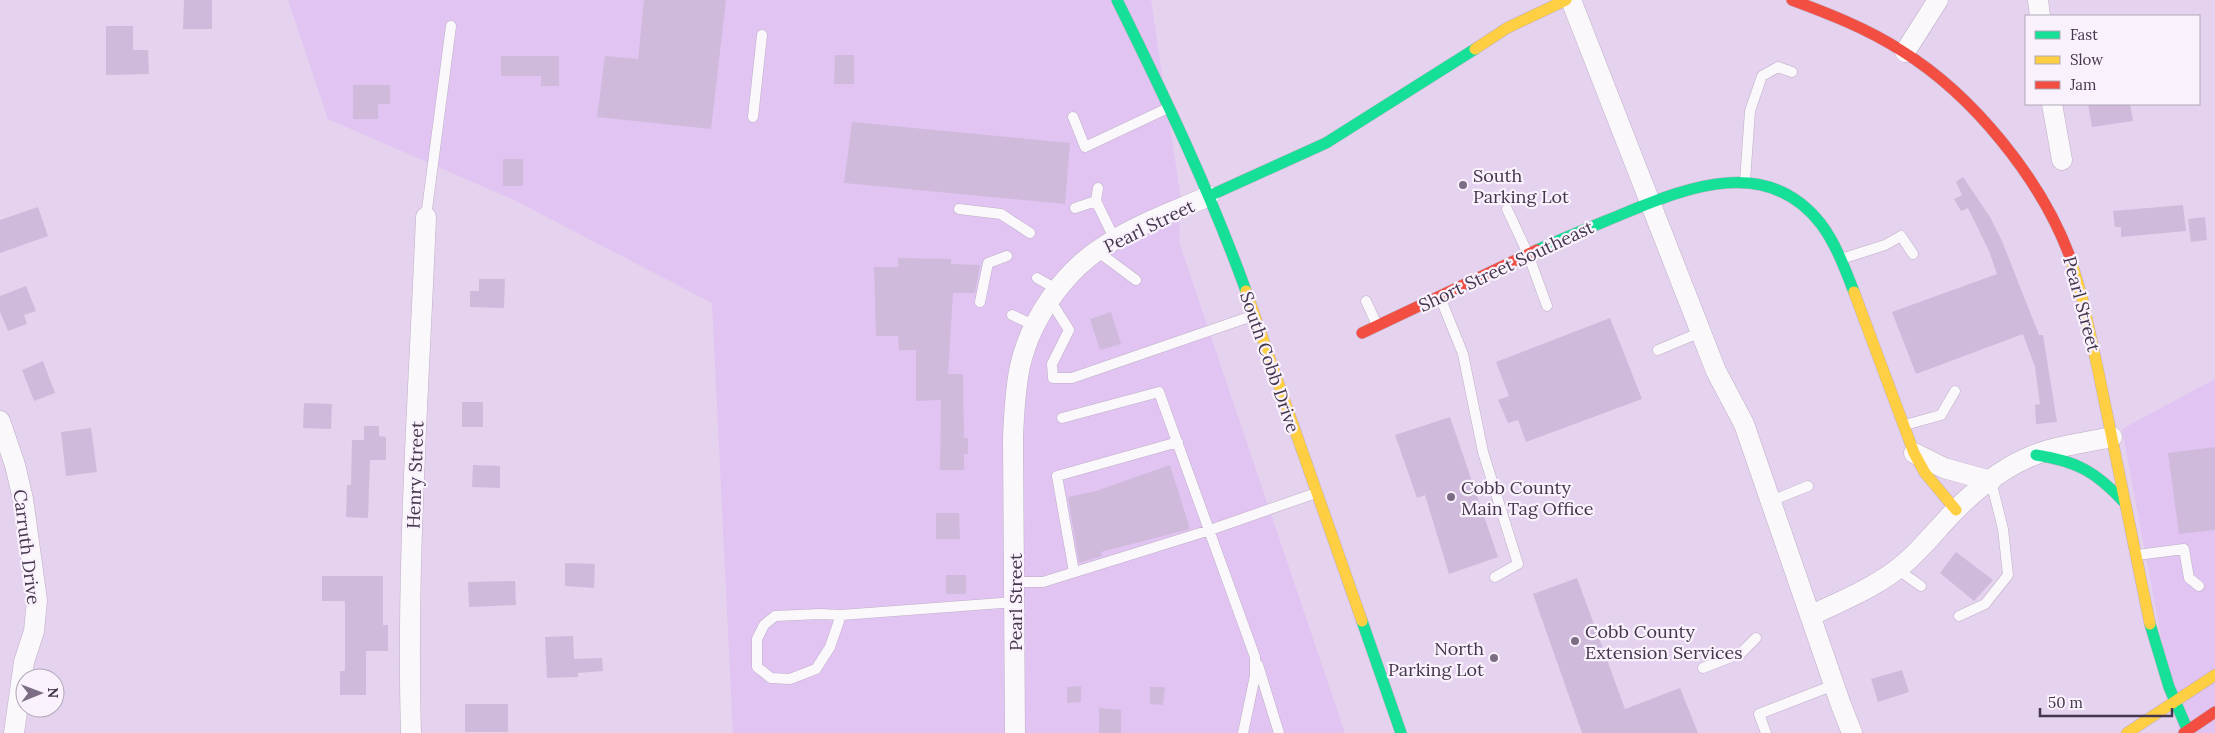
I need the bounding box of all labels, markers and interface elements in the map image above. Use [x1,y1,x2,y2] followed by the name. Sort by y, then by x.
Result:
[2025,15,2200,105] legend
[2070,25,2098,44] text: Fast
[2070,50,2103,69] text: Slow
[2069,75,2097,94] text: Jam
[1473,164,1569,208] place label: South Parking Lot
[1457,179,1469,191] marker: South Parking Lot
[1100,194,1198,258] street label: Pearl Street
[1415,215,1597,317] street label: Short Street Southeast
[2058,254,2106,354] street label: Pearl Street
[1235,288,1305,436] street label: South Cobb Drive
[402,421,428,529] street label: Henry Street
[1461,476,1594,520] place label: Cobb County Main Tag Office
[9,488,45,606] street label: Carruth Drive
[1445,491,1457,503] marker: Cobb County Main Tag Office
[1004,553,1027,651] street label: Pearl Street
[1585,620,1743,664] place label: Cobb County Extension Services
[1569,635,1581,647] marker: Cobb County Extension Services
[1388,637,1484,681] place label: North Parking Lot
[1488,652,1500,664] marker: North Parking Lot
[15,668,65,718] north arrow
[2040,686,2172,718] scale bar
[44,687,62,699] text: N
[2048,693,2083,712] text: 50 m

